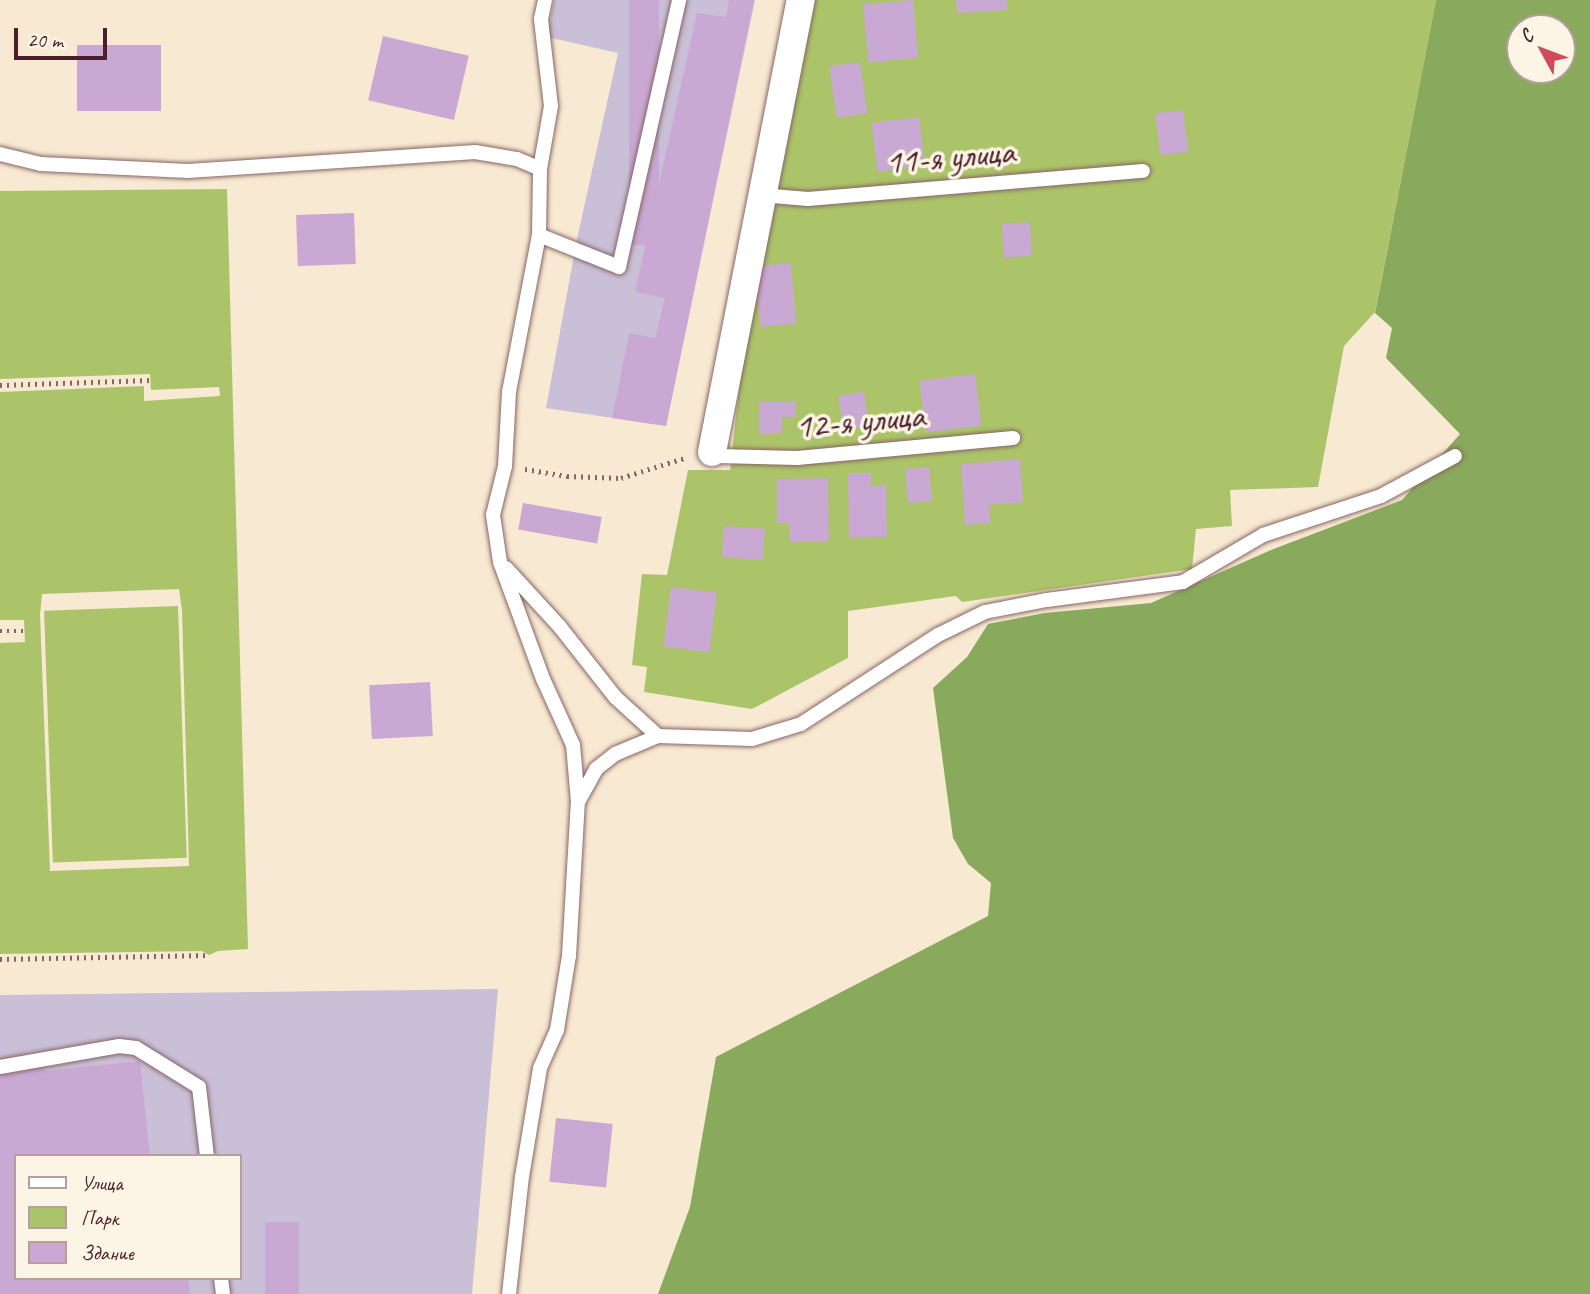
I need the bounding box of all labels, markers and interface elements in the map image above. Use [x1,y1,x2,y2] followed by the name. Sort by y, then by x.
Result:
[18,14,110,58] scale bar
[1506,14,1576,84] north arrow
[1515,25,1539,48] text: С
[27,27,63,53] text: 20 m
[883,130,1017,184] street label: 11-я улица
[793,394,927,448] street label: 12-я улица
[14,1154,242,1280] legend
[81,1170,123,1196] text: Улица
[81,1205,118,1231] text: Парк
[81,1240,134,1266] text: Здание

